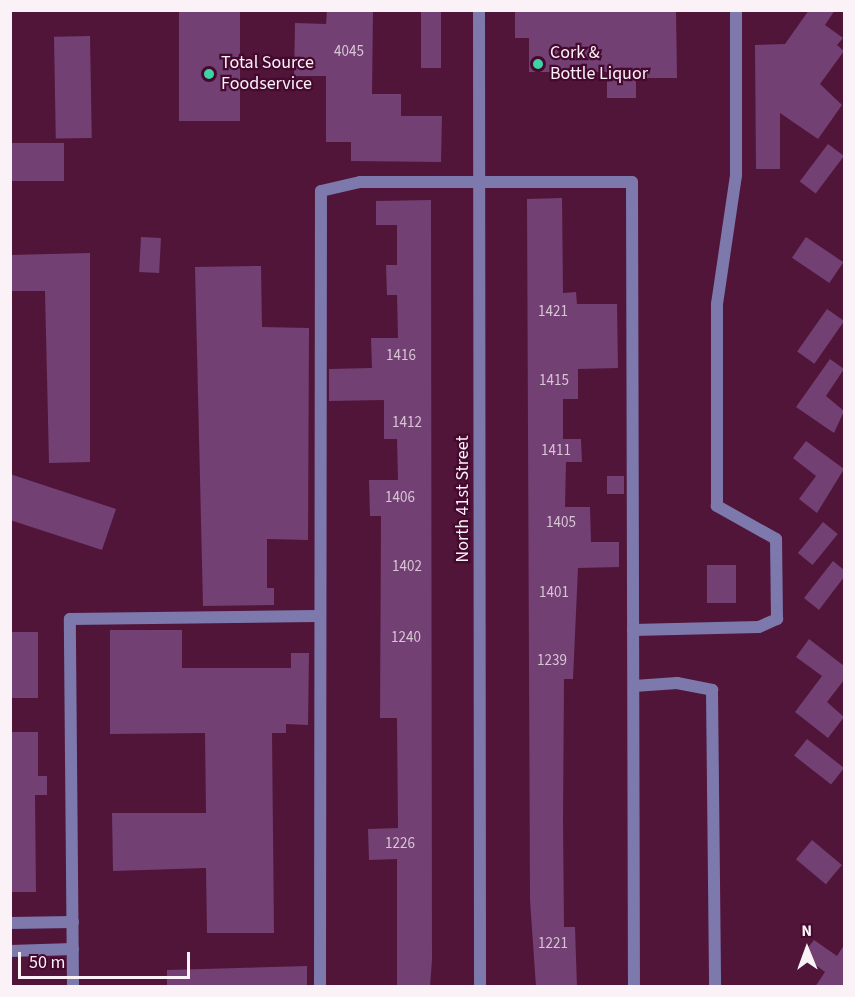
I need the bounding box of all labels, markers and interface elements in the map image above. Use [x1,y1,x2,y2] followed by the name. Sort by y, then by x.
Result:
[334,43,364,61] house number: 4045
[550,43,648,86] place label: Cork & Bottle Liquor
[221,53,314,96] place label: Total Source Foodservice
[531,57,545,71] marker: Cork & Bottle Liquor
[202,67,216,81] marker: Total Source Foodservice
[538,303,568,321] house number: 1421
[386,347,416,365] house number: 1416
[539,372,569,390] house number: 1415
[392,414,422,432] house number: 1412
[452,436,474,562] street label: North 41st Street
[541,442,571,460] house number: 1411
[385,489,415,507] house number: 1406
[546,514,576,532] house number: 1405
[392,558,422,576] house number: 1402
[539,584,569,602] house number: 1401
[391,629,421,647] house number: 1240
[537,652,567,670] house number: 1239
[385,835,415,853] house number: 1226
[777,919,837,979] north arrow
[801,920,812,942] text: N
[538,935,568,953] house number: 1221
[21,940,194,978] scale bar
[29,950,65,975] text: 50 m

